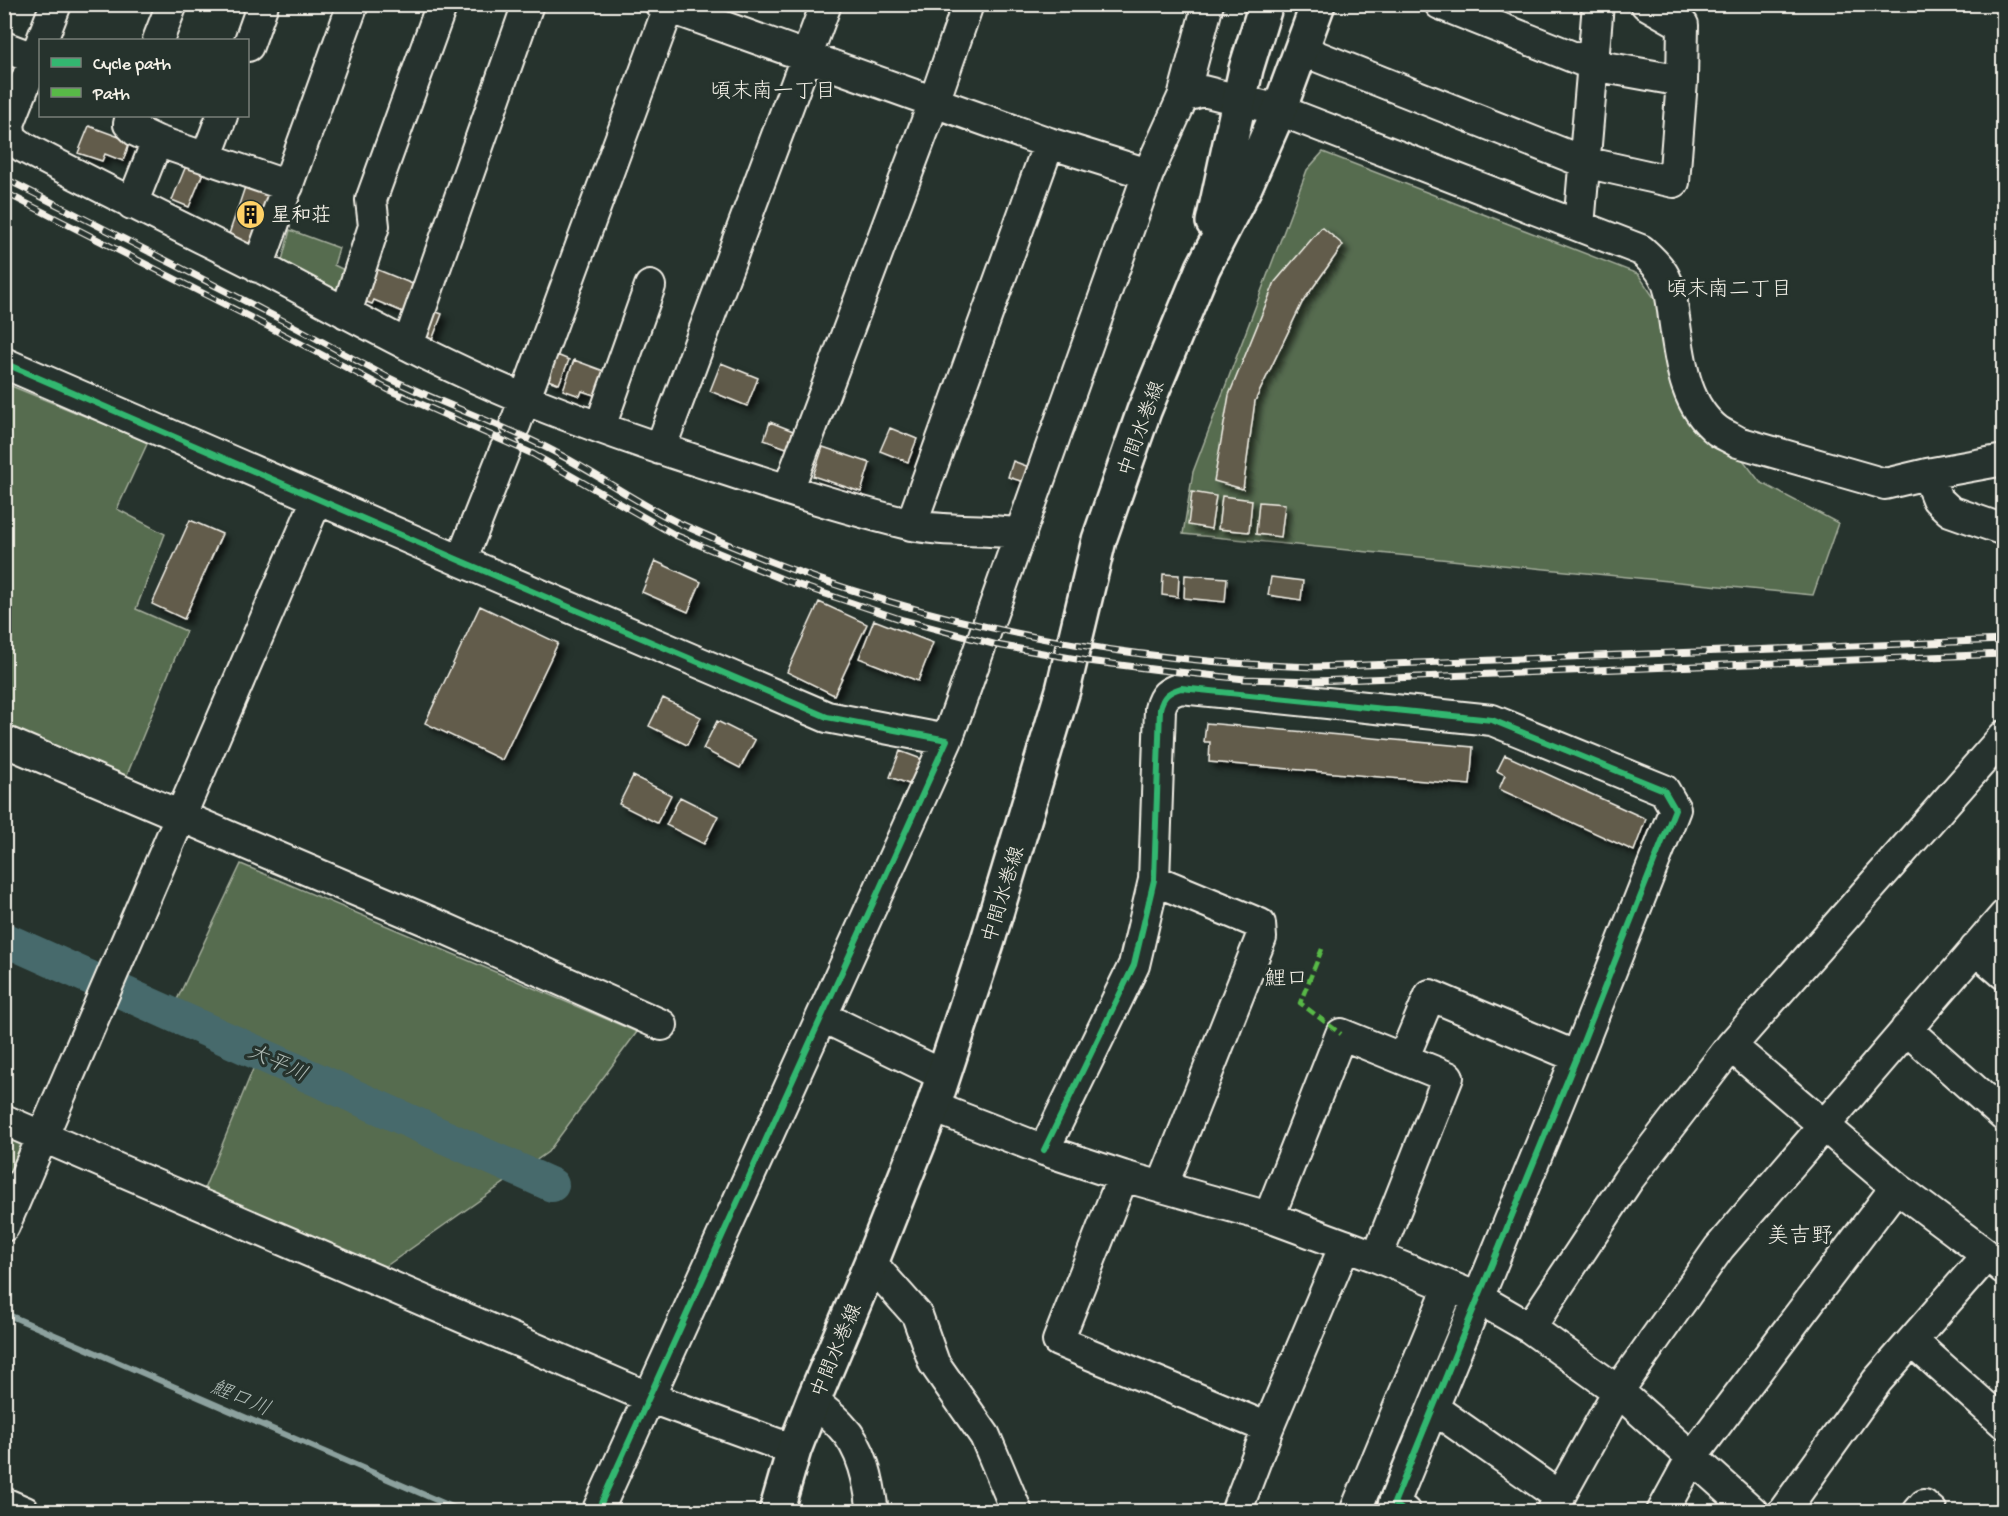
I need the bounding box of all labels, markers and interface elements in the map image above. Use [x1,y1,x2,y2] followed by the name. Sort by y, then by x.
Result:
[39,39,249,117] legend
[93,55,171,76] text: Cycle path
[710,79,836,106] district label: 頃末南一丁目
[92,85,130,106] text: Path
[234,198,266,230] building icon: 星和荘
[271,204,331,229] place label: 星和荘
[1666,277,1792,304] district label: 頃末南二丁目
[1114,378,1171,480] street label: 中間水巻線
[978,843,1031,946] street label: 中間水巻線
[1264,967,1308,994] district label: 鯉口
[243,1040,311,1089] water label: 大平川
[1767,1224,1833,1251] district label: 美吉野
[806,1300,868,1402] street label: 中間水巻線
[206,1375,274,1424] water label: 鯉口川

